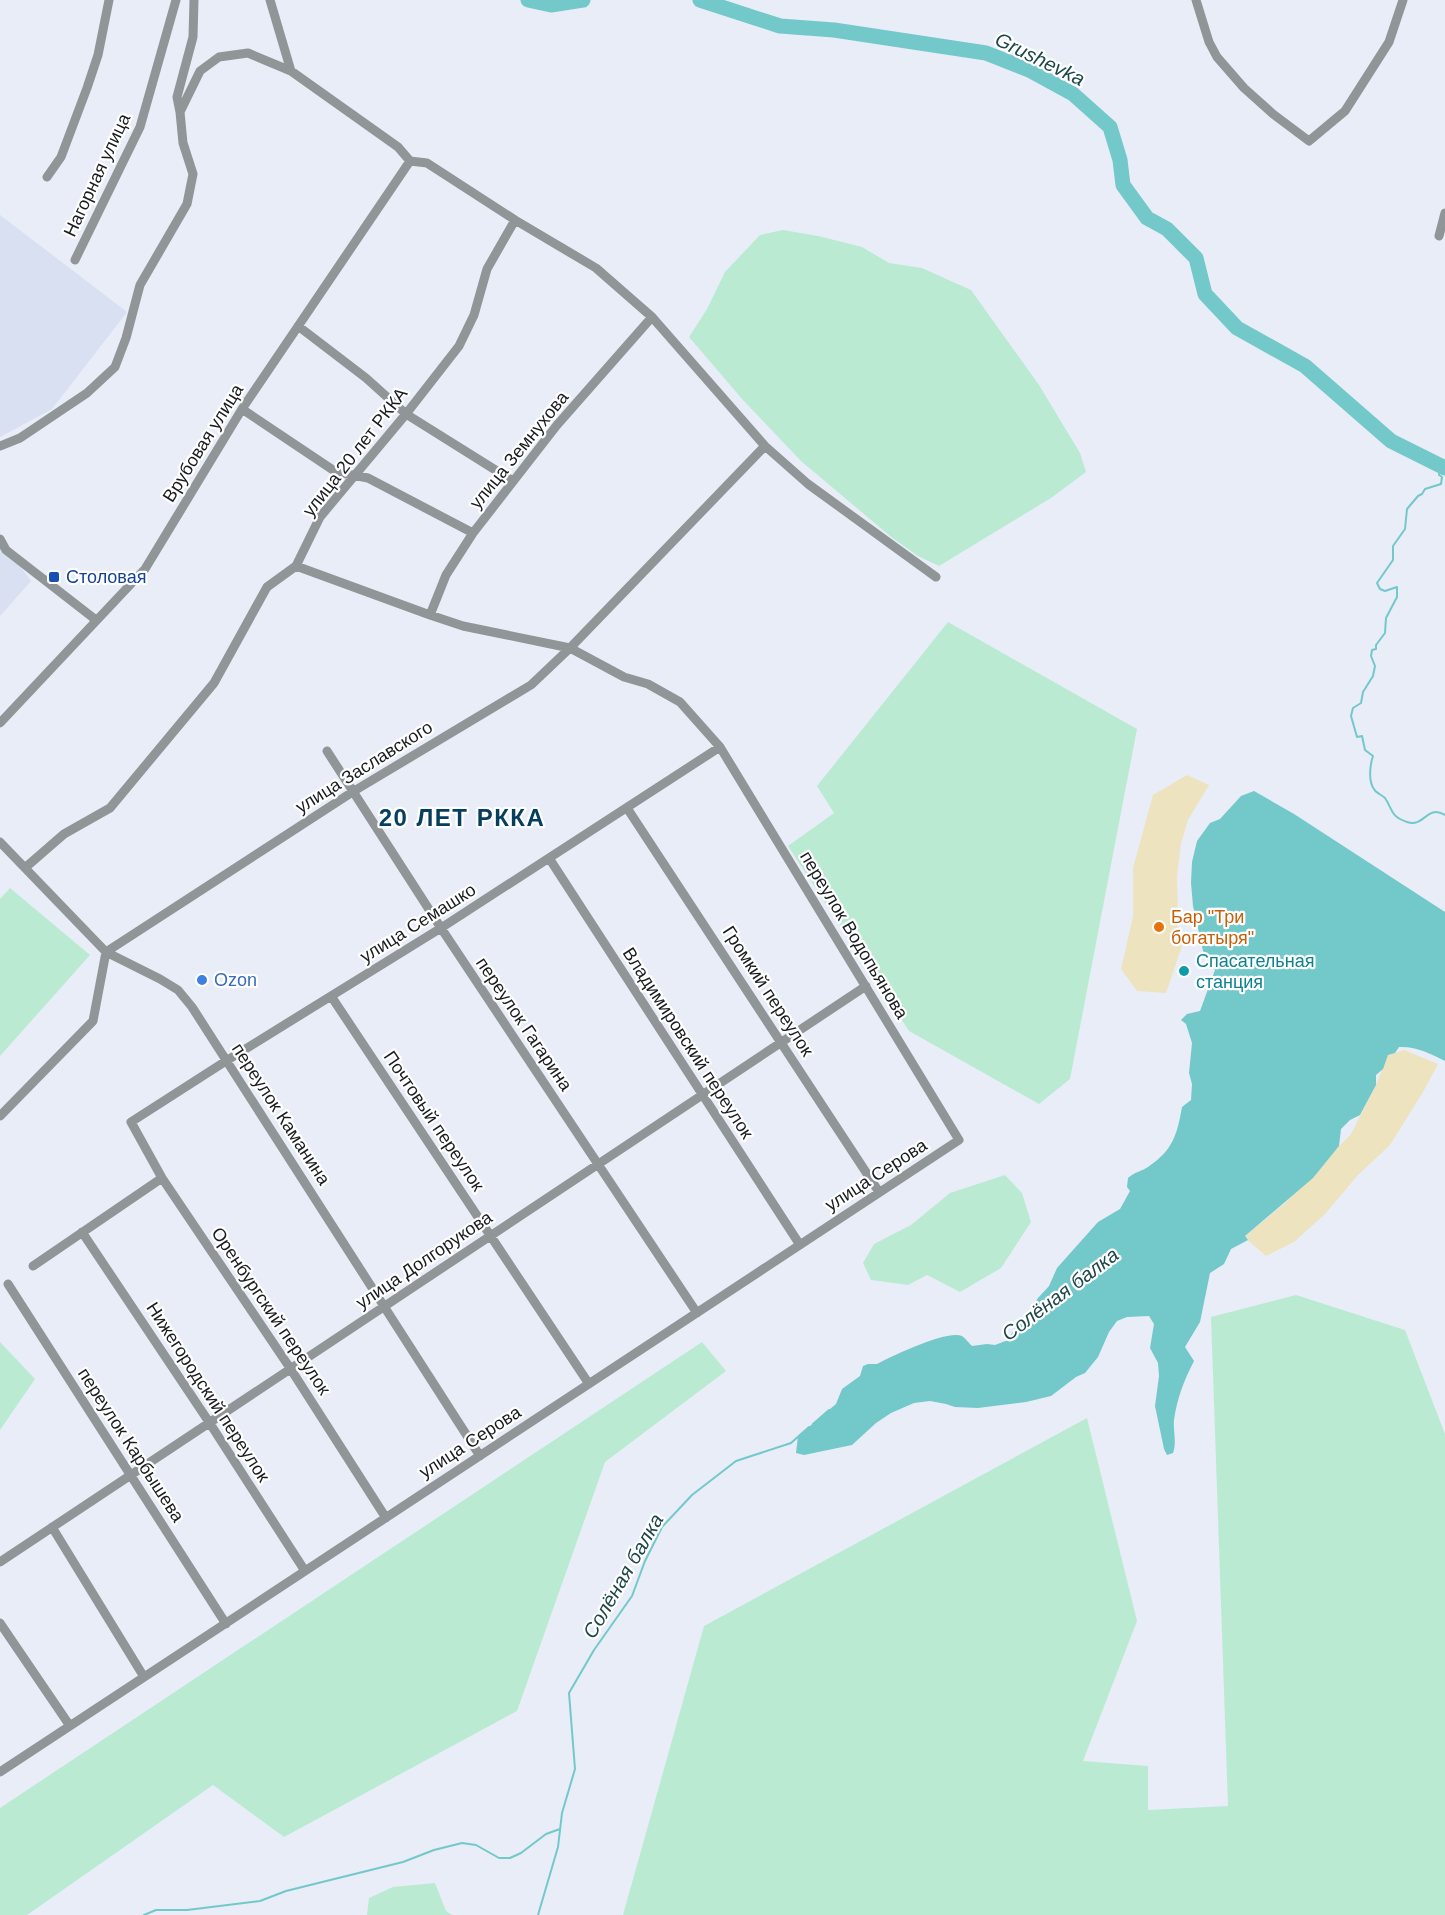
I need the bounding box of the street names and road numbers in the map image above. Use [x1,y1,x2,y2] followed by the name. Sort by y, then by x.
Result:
[60,109,135,240] street label: Нагорная улица
[159,380,248,506] street label: Врубовая улица
[299,384,411,520] street label: улица 20 лет РККА
[466,387,573,513] street label: улица Земнухова
[292,717,436,817] street label: улица Заславского
[796,848,913,1023] street label: переулок Водопьянова
[357,879,479,967] street label: улица Семашко
[719,922,818,1060] street label: Громкий переулок
[619,944,757,1142] street label: Владимировский переулок
[472,953,577,1095] street label: переулок Гагарина
[228,1040,335,1189] street label: переулок Каманина
[380,1047,488,1195] street label: Почтовый переулок
[822,1134,931,1215] street label: улица Серова
[352,1207,496,1313] street label: улица Долгорукова
[207,1223,335,1399] street label: Оренбургский переулок
[142,1298,274,1486] street label: Нижегородский переулок
[74,1364,189,1526] street label: переулок Карбышева
[416,1401,525,1482] street label: улица Серова

